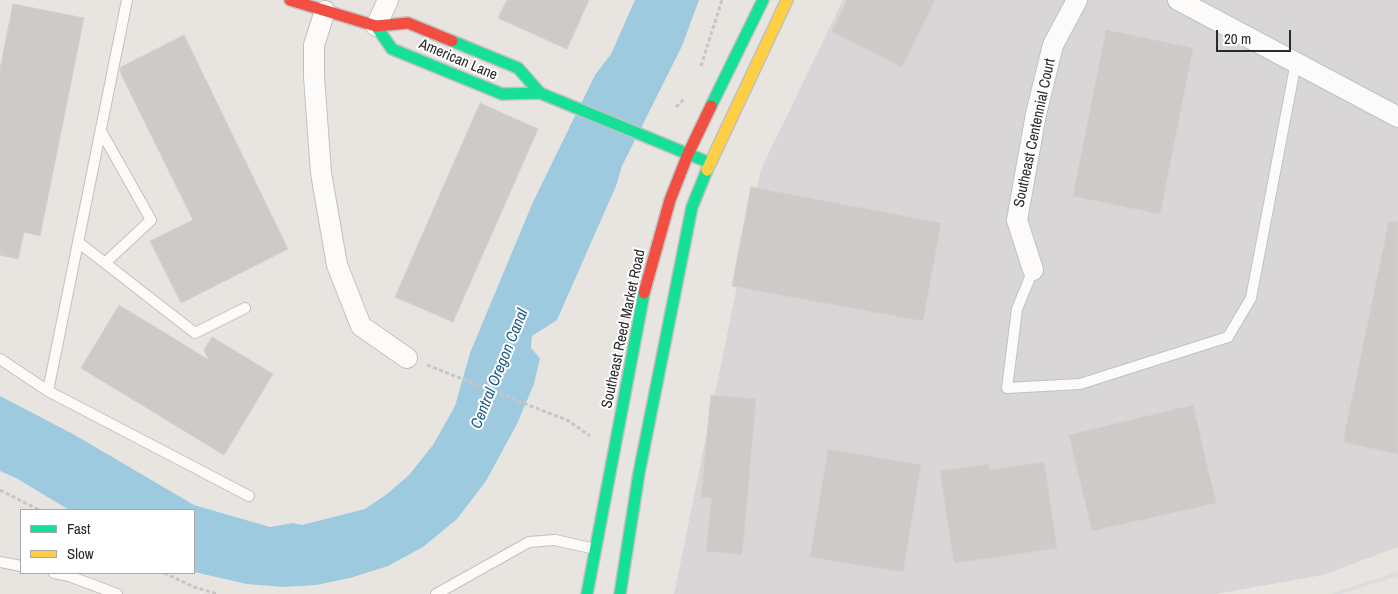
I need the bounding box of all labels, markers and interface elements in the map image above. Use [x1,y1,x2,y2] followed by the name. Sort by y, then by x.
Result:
[1218,20,1293,52] scale bar
[1224,28,1251,49] text: 20 m
[416,35,500,85] street label: American Lane
[1010,57,1060,209] street label: Southeast Centennial Court
[598,248,650,410] street label: Southeast Reed Market Road
[467,306,533,432] water label: Central Oregon Canal
[20,509,195,574] legend
[67,518,90,539] text: Fast
[67,543,94,564] text: Slow

